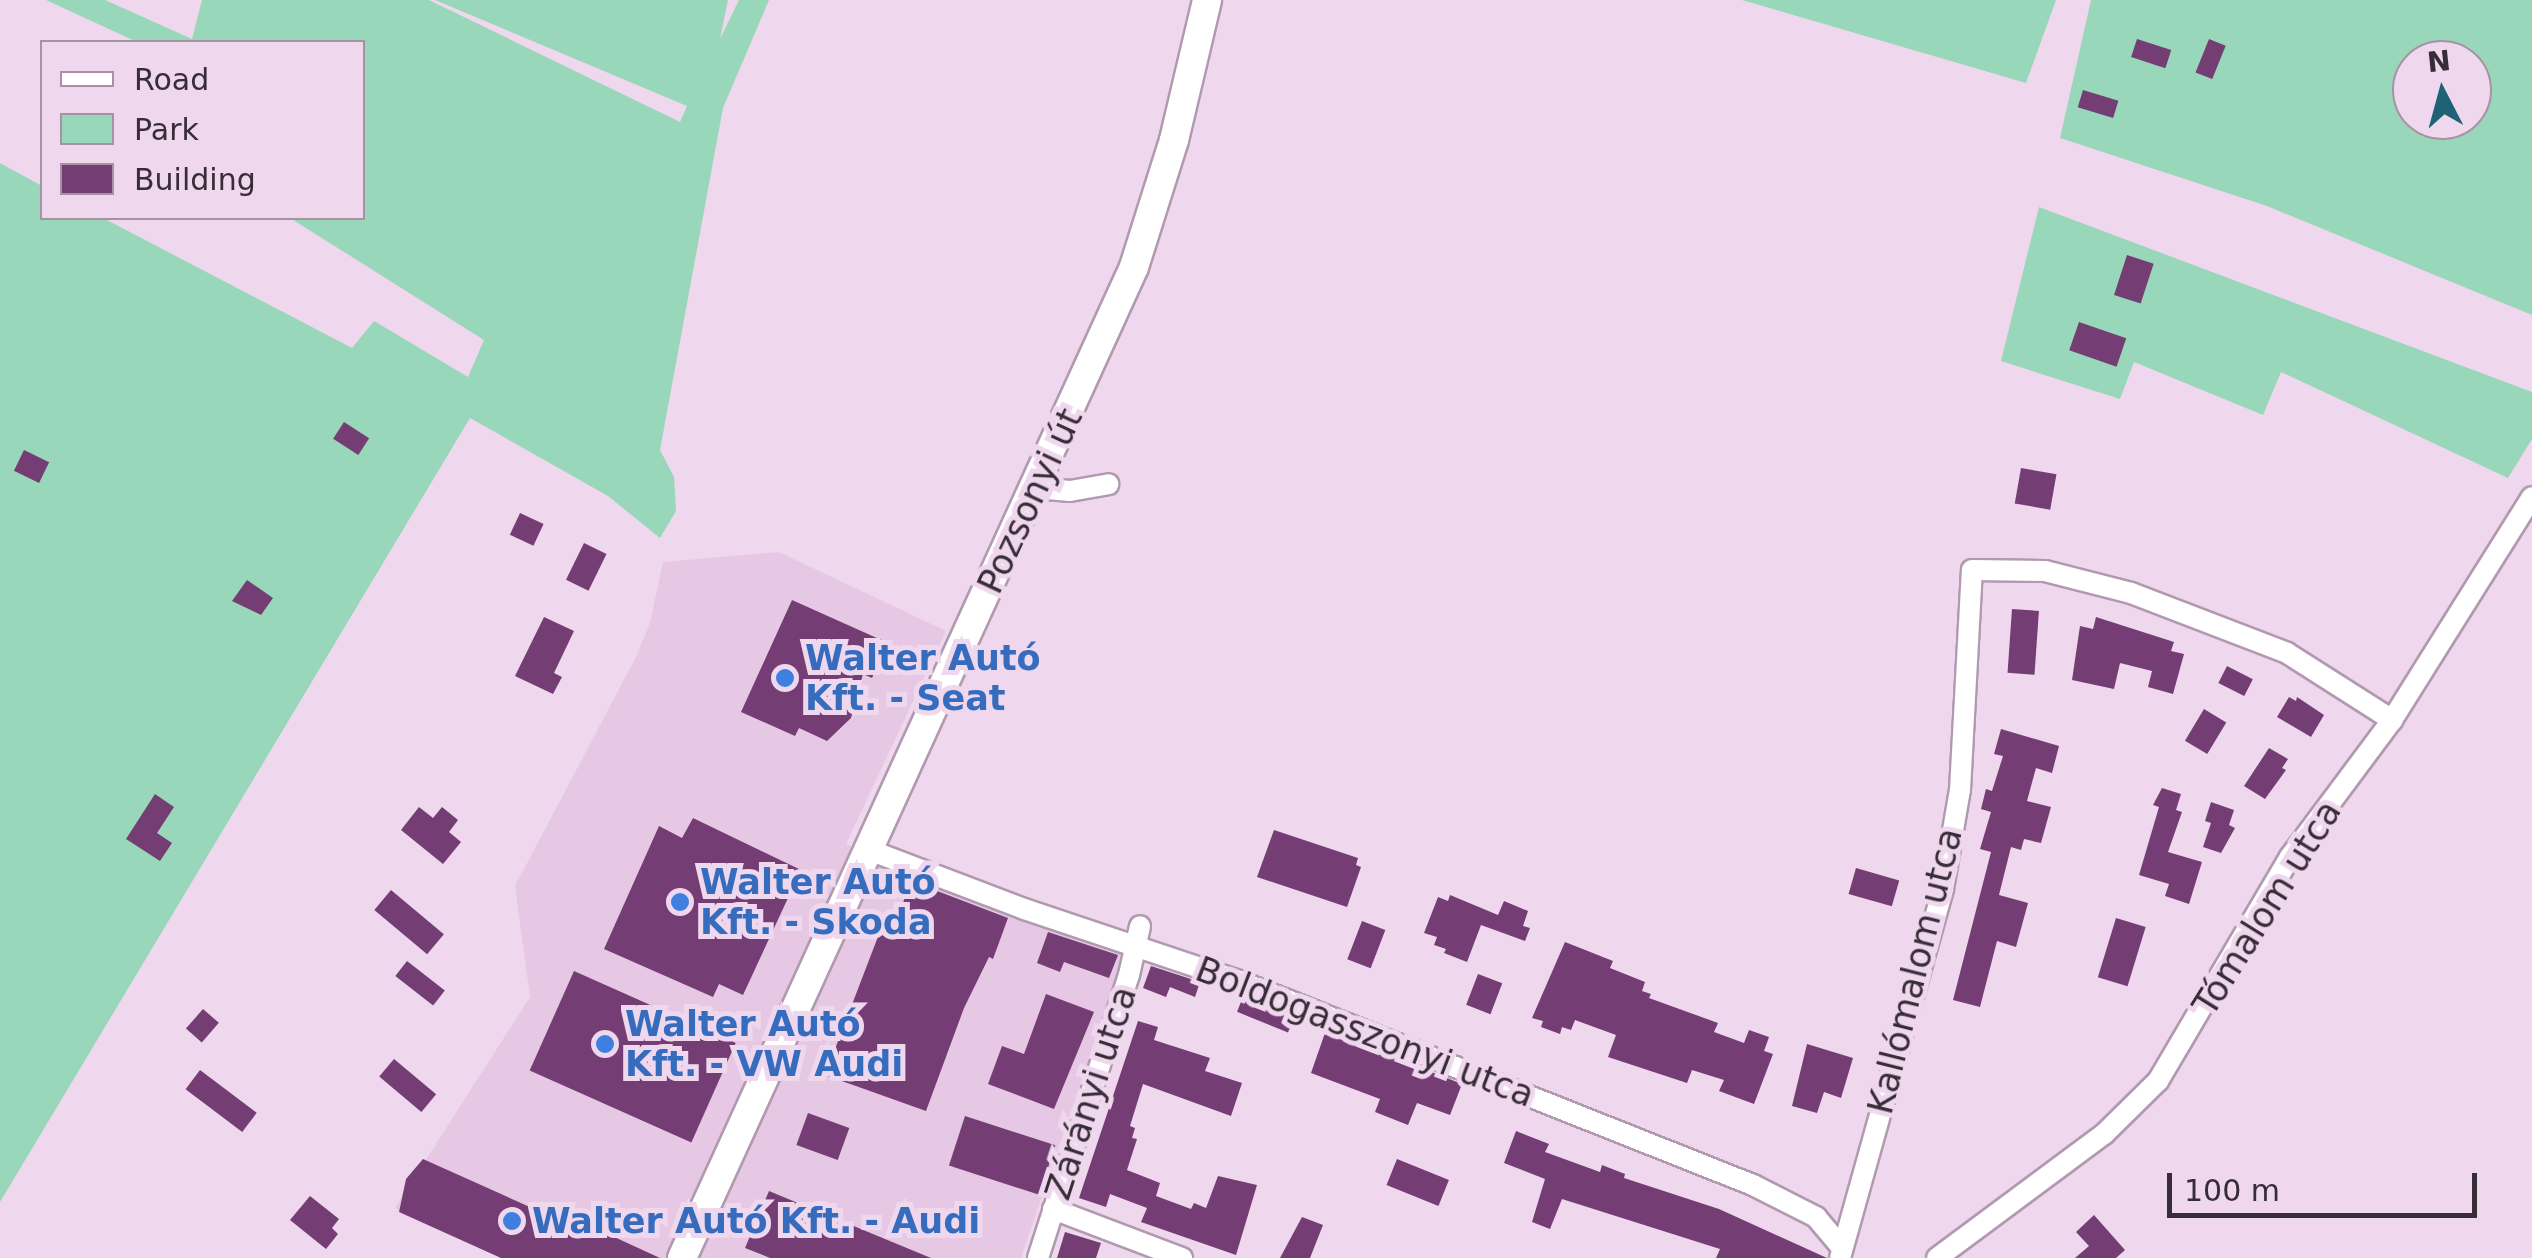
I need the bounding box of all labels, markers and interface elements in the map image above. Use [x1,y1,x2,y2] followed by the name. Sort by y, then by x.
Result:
[40,40,365,220] legend
[2392,40,2492,140] north arrow
[2426,44,2452,79] text: N
[134,62,209,97] text: Road
[134,112,199,147] text: Park
[134,162,256,197] text: Building
[969,402,1091,600] street label: Pozsonyi út
[805,637,1041,719] place label: Walter Autó Kft. - Seat
[774,667,796,689] marker: Walter Autó Kft. - Seat
[2184,793,2350,1023] street label: Tómalom utca
[1859,824,1971,1118] street label: Kallómalom utca
[700,861,936,943] place label: Walter Autó Kft. - Skoda
[669,891,691,913] marker: Walter Autó Kft. - Skoda
[1190,948,1540,1116] street label: Boldogasszonyi utca
[1037,981,1145,1205] street label: Zárányi utca
[625,1003,903,1085] place label: Walter Autó Kft. - VW Audi
[594,1033,616,1055] marker: Walter Autó Kft. - VW Audi
[2172,1153,2482,1215] scale bar
[2184,1173,2280,1208] text: 100 m
[532,1200,980,1242] place label: Walter Autó Kft. - Audi
[501,1210,523,1232] marker: Walter Autó Kft. - Audi

